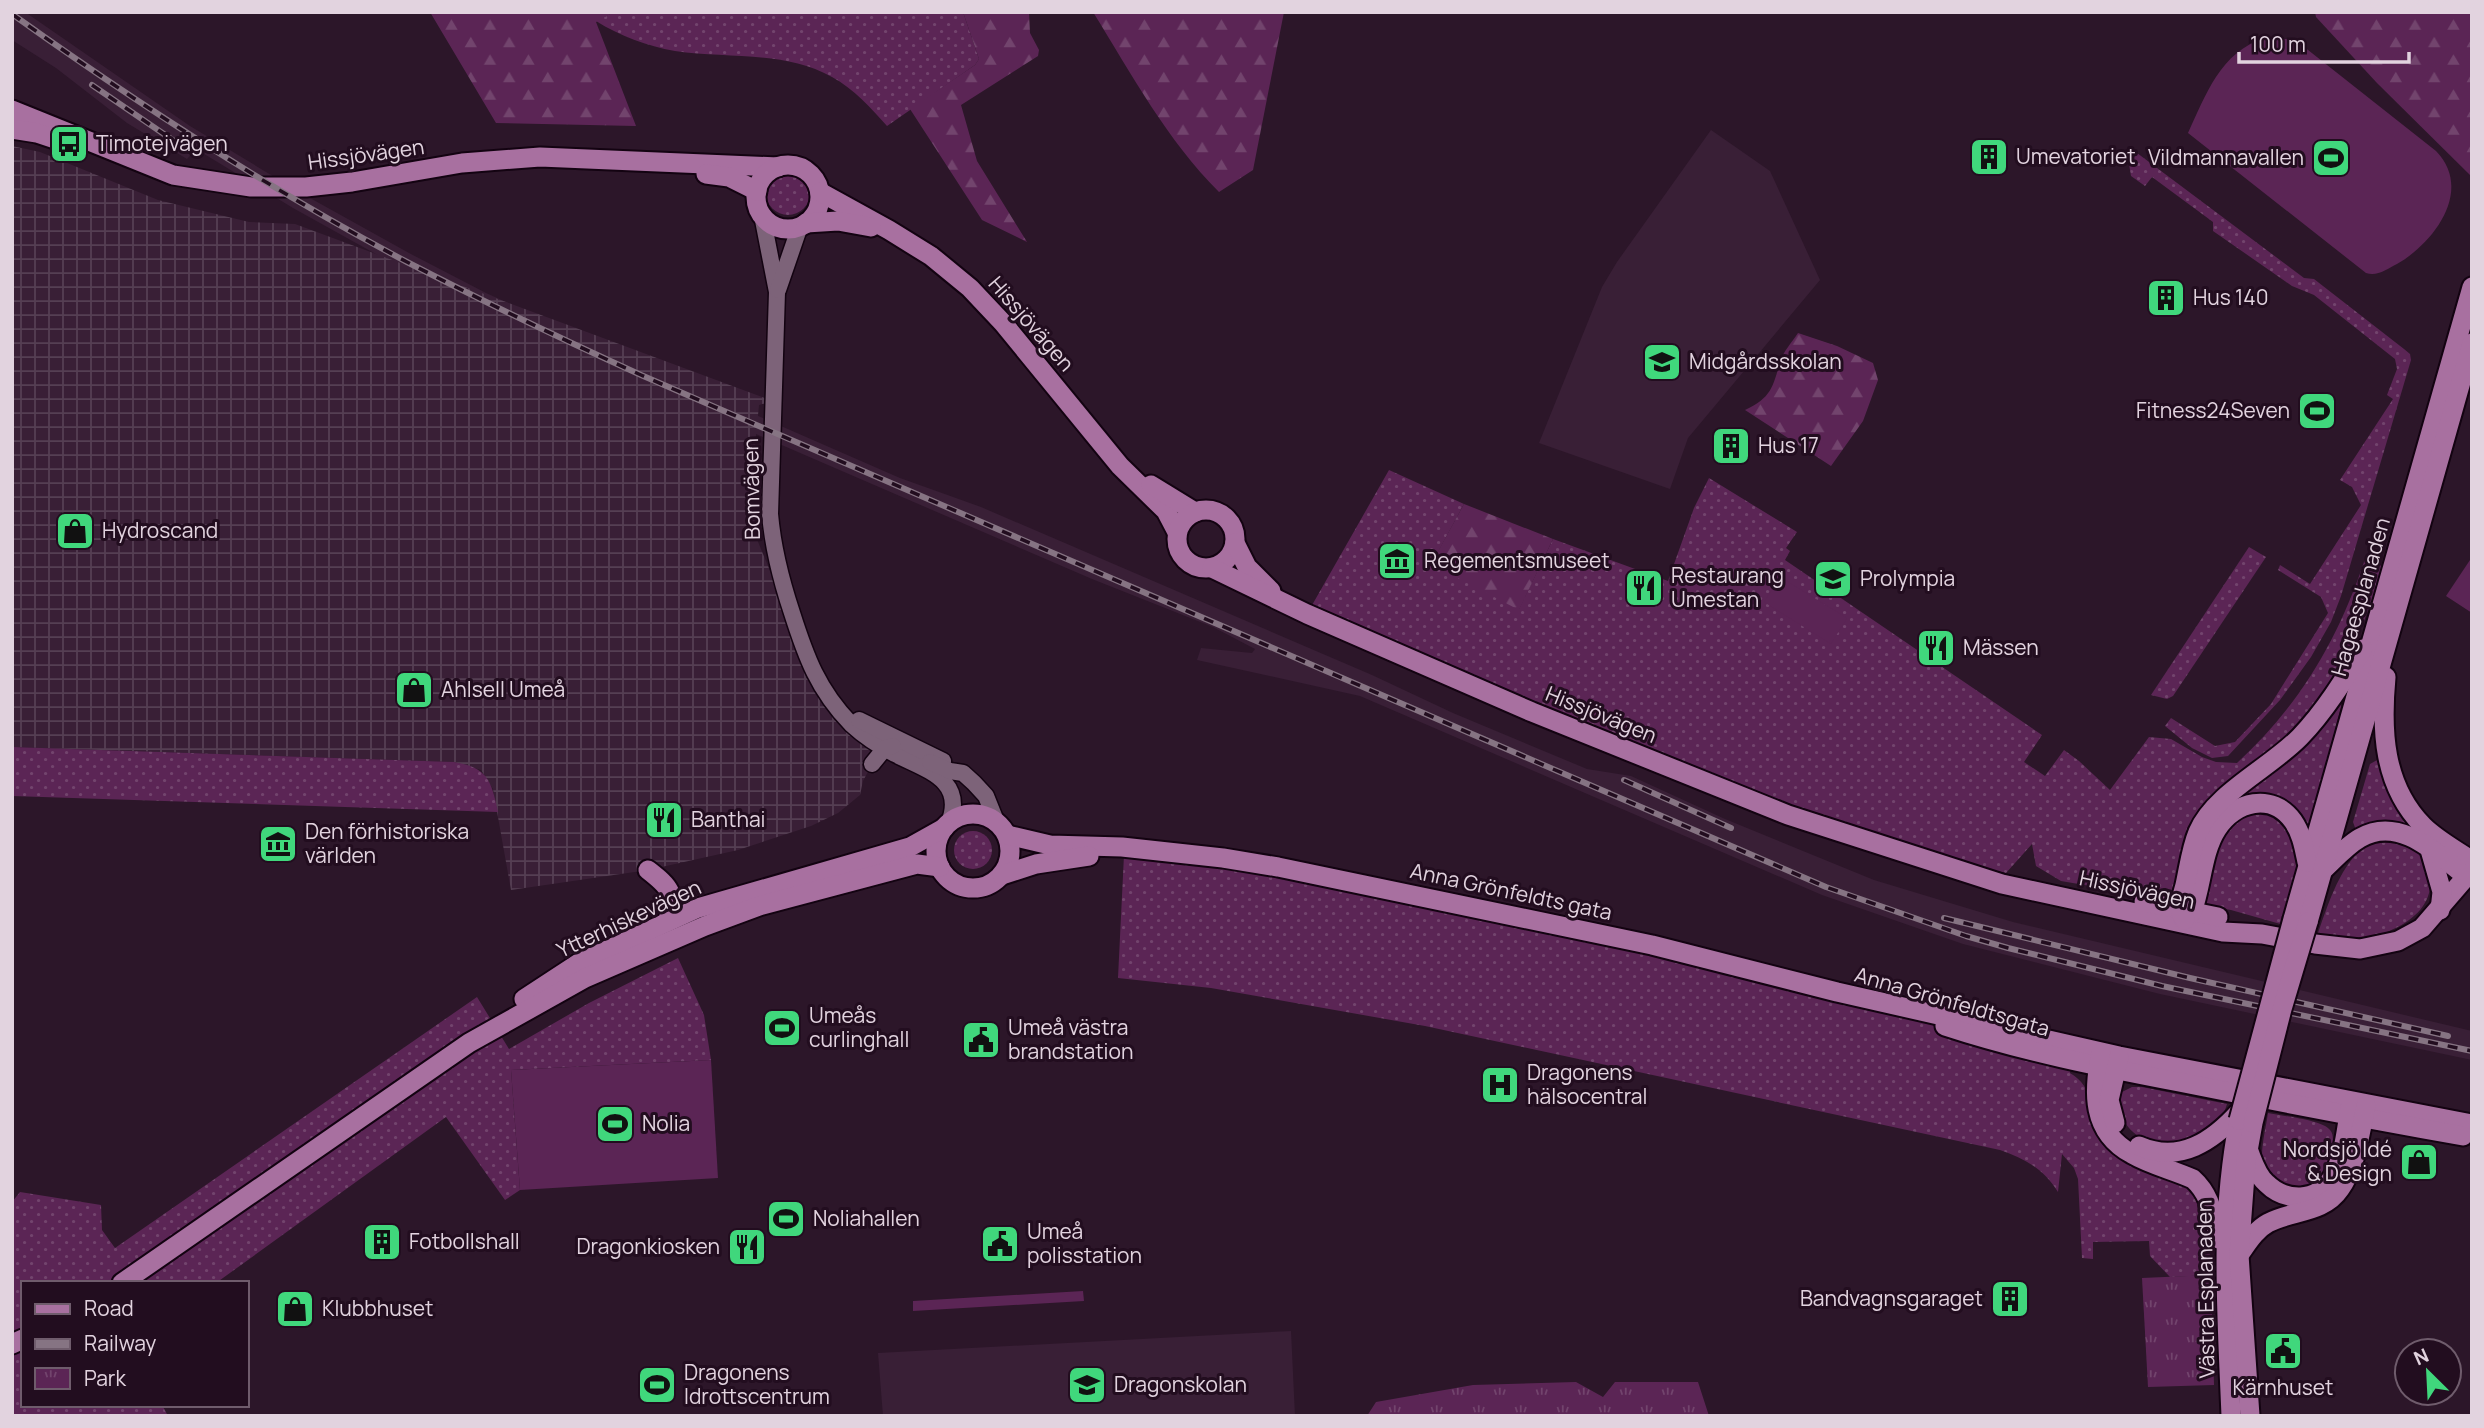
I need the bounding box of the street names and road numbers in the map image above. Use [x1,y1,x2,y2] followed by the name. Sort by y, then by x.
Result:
[306,132,426,176] street label: Hissjövägen
[983,270,1081,377] street label: Hissjövägen
[736,438,766,540] street label: Bomvägen
[2324,514,2396,679] street label: Hagaesplanaden
[1542,679,1661,749] street label: Hissjövägen
[1408,856,1615,926] street label: Anna Grönfeldts gata
[2077,863,2197,915] street label: Hissjövägen
[552,872,705,964] street label: Ytterhiskevägen
[1852,960,2053,1042] street label: Anna Grönfeldtsgata
[2189,1199,2221,1379] street label: Västra Esplanaden

